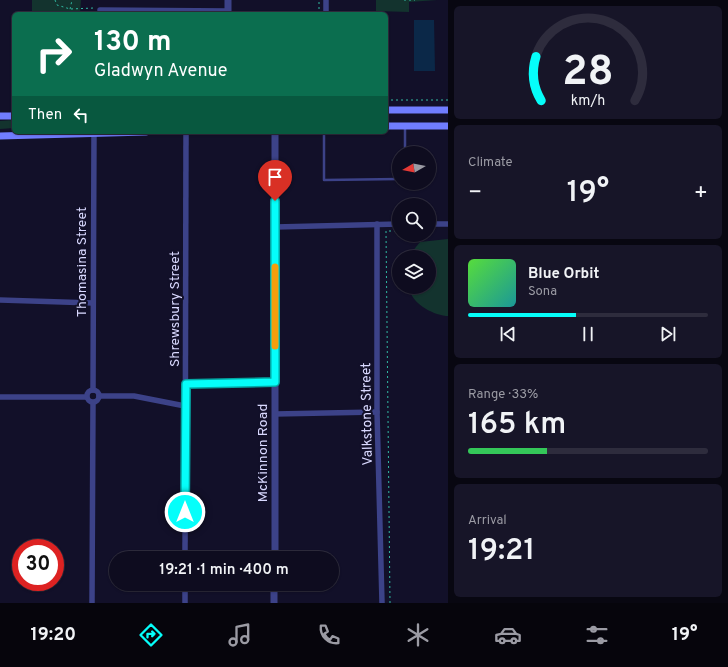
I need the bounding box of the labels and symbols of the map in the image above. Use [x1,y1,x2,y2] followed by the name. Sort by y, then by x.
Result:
[392,146,436,190] north arrow
[258,160,292,201] pin
[74,207,91,317] street label: Thomasina Street
[167,251,184,367] street label: Shrewsbury Street
[358,362,377,466] street label: Valkstone Street
[255,404,272,502] street label: McKinnon Road
[164,491,206,533] position arrow
[12,539,64,591] speed limit sign: 30

